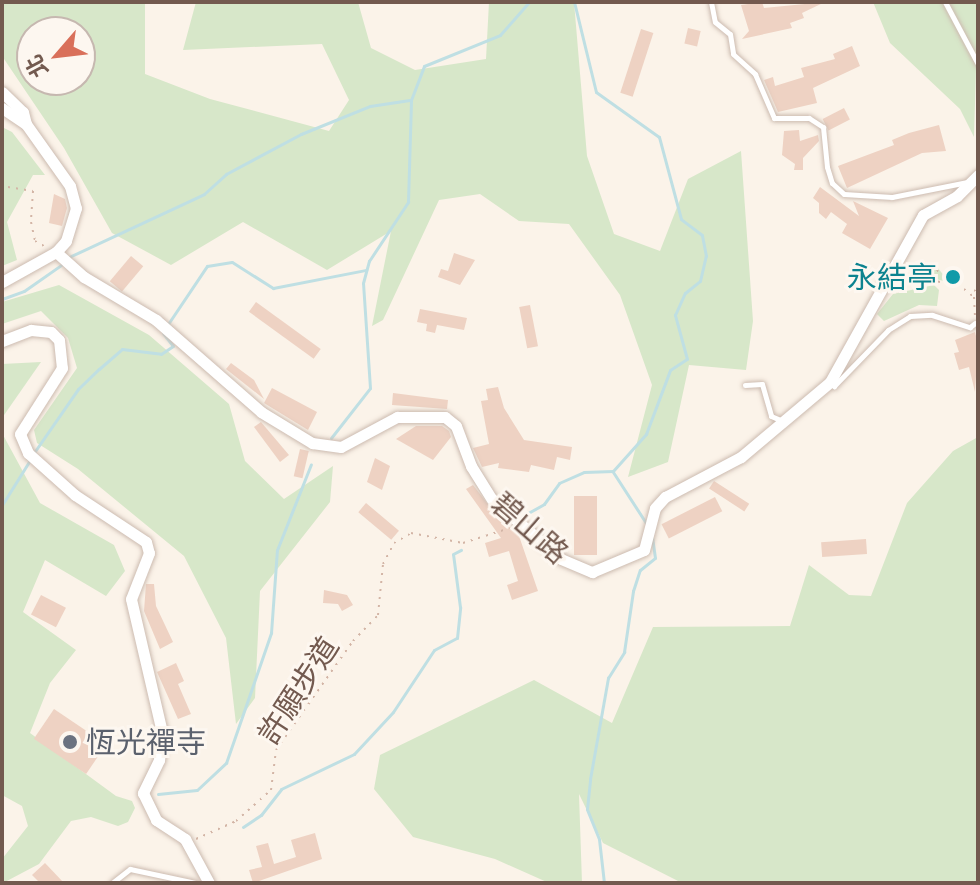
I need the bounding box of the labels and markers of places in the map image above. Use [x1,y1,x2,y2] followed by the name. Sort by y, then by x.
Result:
[847,259,937,295] place label: 永結亭
[944,268,962,286] marker: 永結亭
[86,724,206,760] place label: 恆光禪寺
[61,733,79,751] marker: 恆光禪寺

